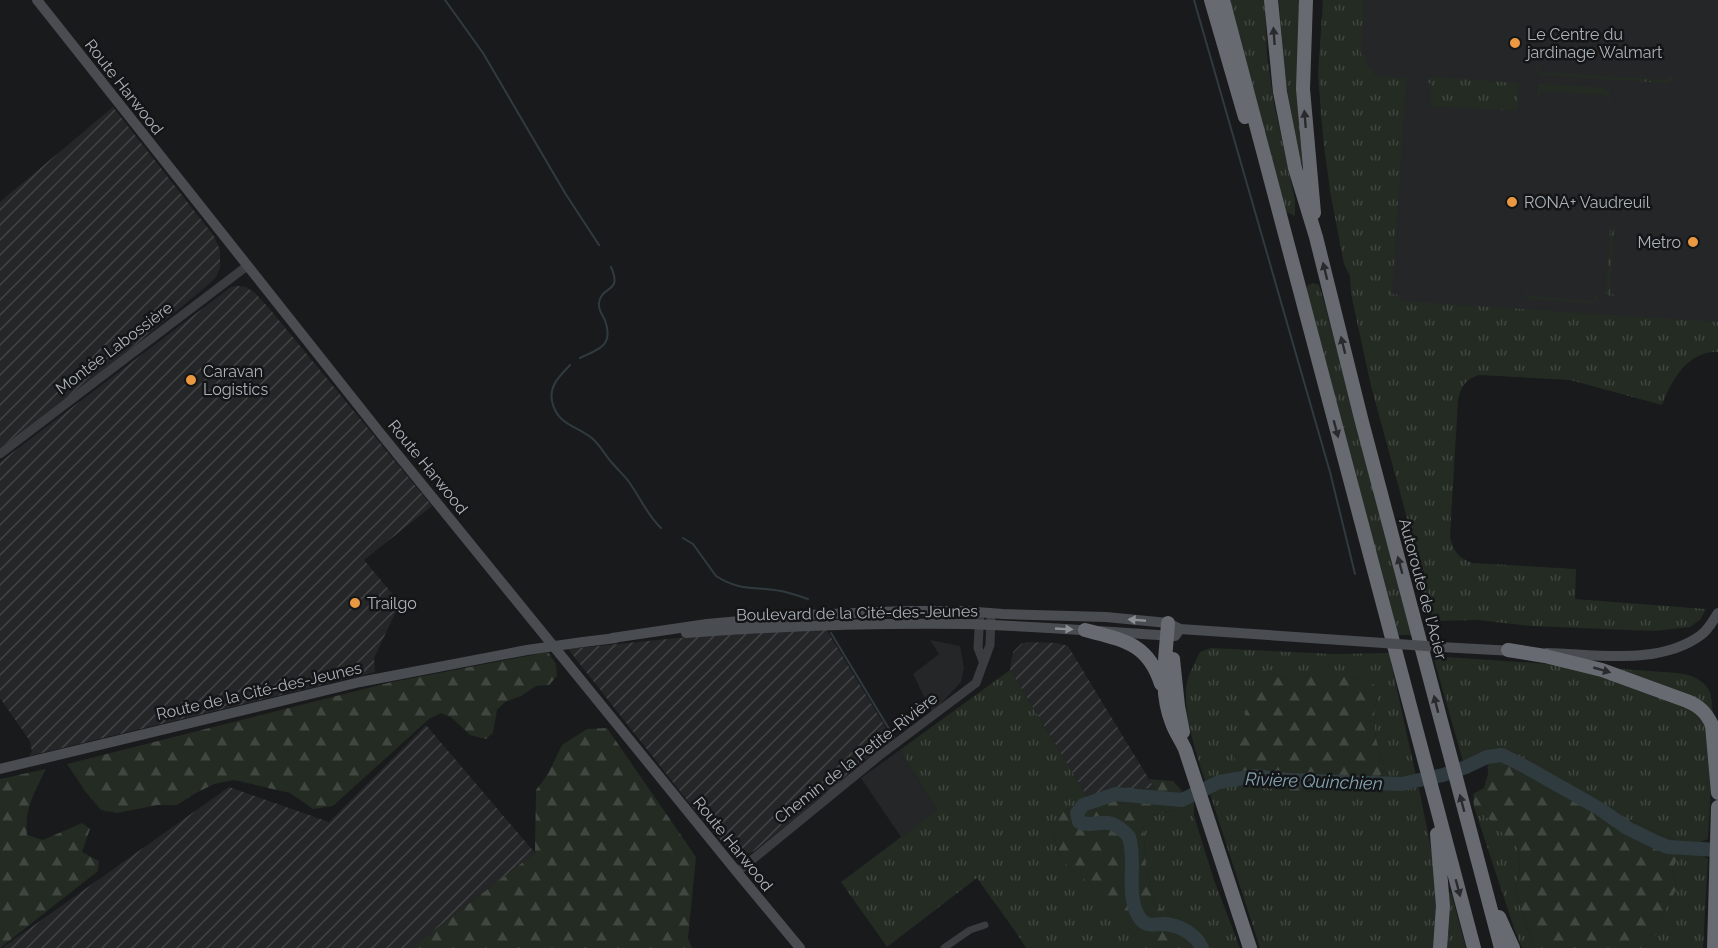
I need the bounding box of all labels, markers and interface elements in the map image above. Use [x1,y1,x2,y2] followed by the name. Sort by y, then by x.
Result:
[1525,25,1663,62] place label: Le Centre du jardinage Walmart
[1269,26,1278,45] one-way arrow
[81,36,167,138] street label: Route Harwood
[1508,36,1522,50] marker: Le Centre du jardinage Walmart
[1300,109,1310,128] one-way arrow
[1524,193,1651,212] place label: RONA+ Vaudreuil
[1505,195,1519,209] marker: RONA+ Vaudreuil
[1638,233,1681,252] place label: Metro
[1686,235,1700,249] marker: Metro
[1319,262,1329,281] one-way arrow
[52,298,176,398] street label: Montée Labossière
[1338,336,1347,354] one-way arrow
[203,362,268,399] place label: Caravan Logistics
[184,373,198,387] marker: Caravan Logistics
[384,416,472,518] street label: Route Harwood
[1331,420,1341,438] one-way arrow
[1395,516,1451,662] street label: Autoroute de l'Acier
[1395,555,1404,573] one-way arrow
[367,594,417,613] place label: Trailgo
[348,596,362,610] marker: Trailgo
[736,601,978,625] street label: Boulevard de la Cité-des-Jeunes
[1127,615,1146,625] one-way arrow
[1054,625,1073,634] one-way arrow
[154,658,364,724] street label: Route de la Cité-des-Jeunes
[1593,666,1611,675] one-way arrow
[771,689,941,827] street label: Chemin de la Petite-Rivière
[1431,695,1440,713] one-way arrow
[1245,768,1383,794] water label: Rivière Quinchien
[689,793,777,895] street label: Route Harwood
[1457,794,1467,813] one-way arrow
[1454,879,1463,897] one-way arrow

